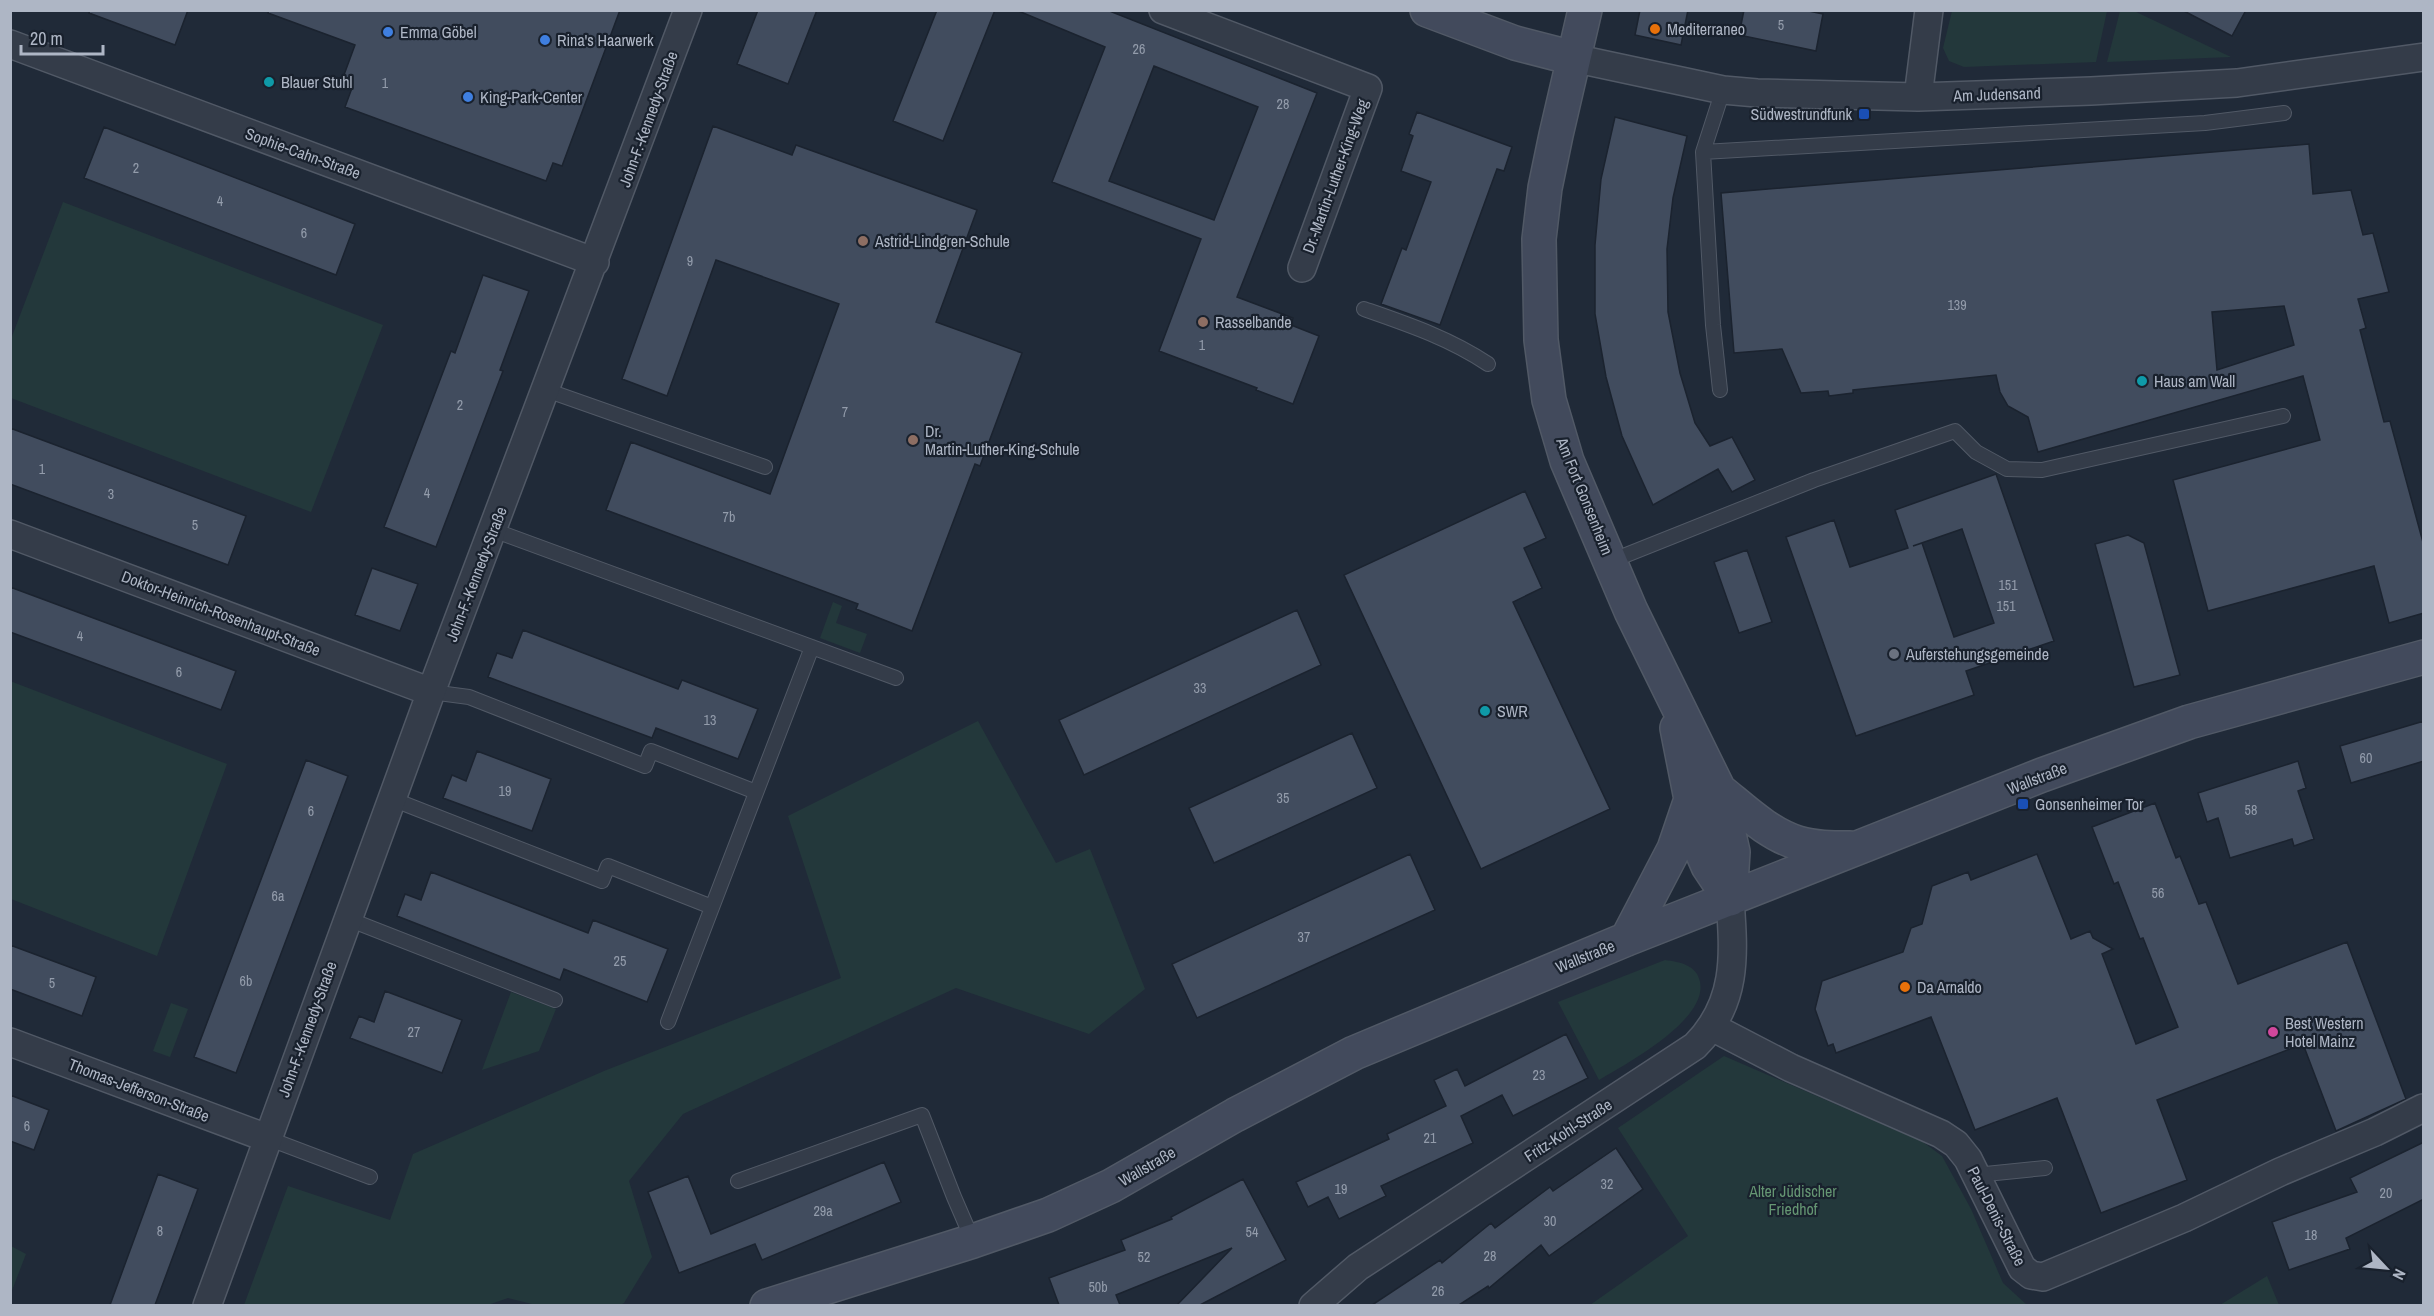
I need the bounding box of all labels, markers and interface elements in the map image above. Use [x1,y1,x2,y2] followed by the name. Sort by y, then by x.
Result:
[1778,16,1784,34] house number: 5
[21,18,104,56] scale bar
[1667,18,1745,40] place label: Mediterraneo
[400,21,477,43] place label: Emma Göbel
[1648,22,1662,36] marker: Mediterraneo
[381,25,395,39] marker: Emma Göbel
[30,26,63,51] text: 20 m
[557,29,654,51] place label: Rina's Haarwerk
[538,33,552,47] marker: Rina's Haarwerk
[1133,40,1145,58] house number: 26
[613,48,683,190] street label: John-F.-Kennedy-Straße
[281,71,353,93] place label: Blauer Stuhl
[382,74,389,92] house number: 1
[262,75,276,89] marker: Blauer Stuhl
[1952,81,2041,107] street label: Am Judensand
[480,86,583,108] place label: King-Park-Center
[461,90,475,104] marker: King-Park-Center
[1277,95,1289,113] house number: 28
[1297,95,1373,256] street label: Dr.-Martin-Luther-King-Weg
[1751,103,1852,125] place label: Südwestrundfunk
[1857,107,1871,121] marker: Südwestrundfunk
[242,122,364,184] street label: Sophie-Cahn-Straße
[133,159,139,177] house number: 2
[217,192,224,210] house number: 4
[301,224,307,242] house number: 6
[874,230,1010,252] place label: Astrid-Lindgren-Schule
[856,234,870,248] marker: Astrid-Lindgren-Schule
[687,252,693,270] house number: 9
[1947,296,1967,314] house number: 139
[1215,311,1292,333] place label: Rasselbande
[1196,315,1210,329] marker: Rasselbande
[1199,336,1206,354] house number: 1
[2154,370,2235,392] place label: Haus am Wall
[2135,374,2149,388] marker: Haus am Wall
[457,396,463,414] house number: 2
[842,403,848,421] house number: 7
[925,420,1080,460] place label: Dr. Martin-Luther-King-Schule
[906,433,920,447] marker: Dr. Martin-Luther-King-Schule
[1551,433,1619,558] street label: Am Fort Gonsenheim
[39,460,46,478] house number: 1
[424,484,431,502] house number: 4
[108,485,114,503] house number: 3
[440,503,512,645] street label: John-F.-Kennedy-Straße
[723,508,735,526] house number: 7b
[192,516,198,534] house number: 5
[118,565,324,661] street label: Doktor-Heinrich-Rosenhaupt-Straße
[1998,576,2018,594] house number: 151
[1996,597,2016,615] house number: 151
[77,627,84,645] house number: 4
[1905,643,2049,665] place label: Auferstehungsgemeinde
[1887,647,1901,661] marker: Auferstehungsgemeinde
[176,663,182,681] house number: 6
[1194,679,1206,697] house number: 33
[1497,700,1528,722] place label: SWR
[1478,704,1492,718] marker: SWR
[704,711,716,729] house number: 13
[2360,749,2372,767] house number: 60
[2004,757,2070,799] street label: Wallstraße
[499,782,511,800] house number: 19
[1277,789,1289,807] house number: 35
[2035,793,2144,815] place label: Gonsenheimer Tor
[2016,797,2030,811] marker: Gonsenheimer Tor
[2245,801,2257,819] house number: 58
[308,802,314,820] house number: 6
[2152,884,2164,902] house number: 56
[272,887,285,905] house number: 6a
[1298,928,1310,946] house number: 37
[1552,934,1618,978] street label: Wallstraße
[614,952,626,970] house number: 25
[272,958,342,1100] street label: John-F.-Kennedy-Straße
[240,972,252,990] house number: 6b
[49,974,55,992] house number: 5
[1917,976,1982,998] place label: Da Arnaldo
[1898,980,1912,994] marker: Da Arnaldo
[2285,1012,2364,1052] place label: Best Western Hotel Mainz
[408,1023,420,1041] house number: 27
[2266,1025,2280,1039] marker: Best Western Hotel Mainz
[65,1053,213,1127] street label: Thomas-Jefferson-Straße
[1533,1066,1545,1084] house number: 23
[1520,1093,1616,1167] street label: Fritz-Kohl-Straße
[24,1117,30,1135] house number: 6
[1424,1129,1437,1147] house number: 21
[1115,1141,1179,1191] street label: Wallstraße
[1963,1163,2031,1269] street label: Paul-Denis-Straße
[1601,1175,1613,1193] house number: 32
[1335,1180,1347,1198] house number: 19
[1748,1180,1837,1220] park label: Alter Jüdischer Friedhof
[2380,1184,2392,1202] house number: 20
[813,1202,833,1220] house number: 29a
[1544,1212,1556,1230] house number: 30
[157,1222,163,1240] house number: 8
[1246,1223,1259,1241] house number: 54
[2305,1226,2317,1244] house number: 18
[2356,1238,2416,1298] north arrow
[1484,1247,1496,1265] house number: 28
[1138,1248,1150,1266] house number: 52
[2388,1265,2411,1284] text: N
[1088,1278,1108,1296] house number: 50b
[1432,1282,1444,1300] house number: 26

